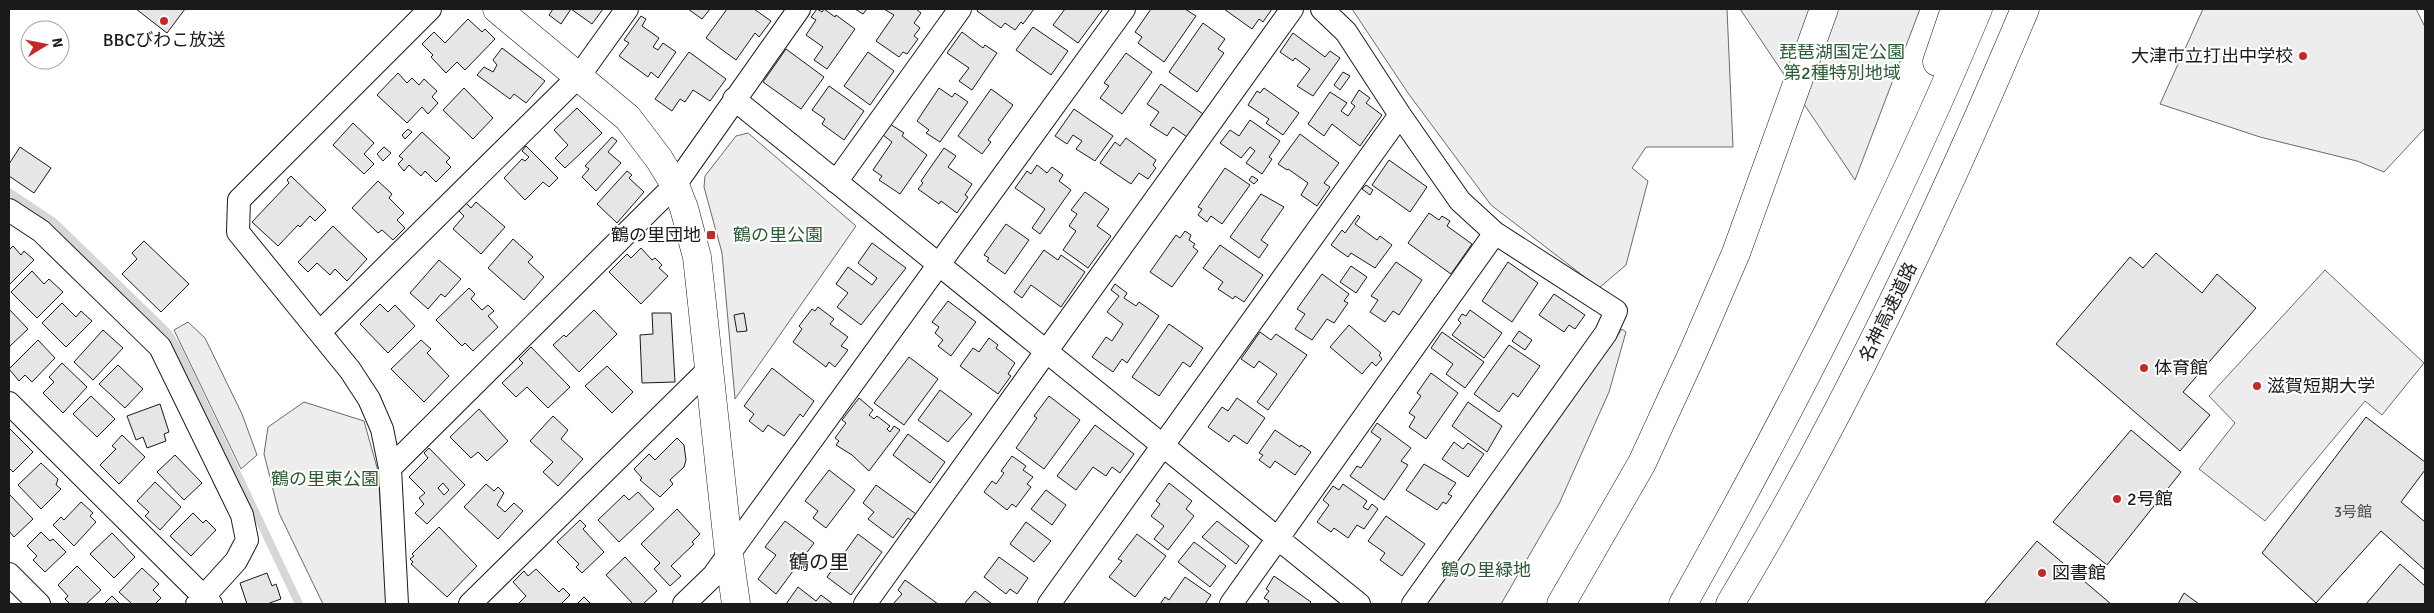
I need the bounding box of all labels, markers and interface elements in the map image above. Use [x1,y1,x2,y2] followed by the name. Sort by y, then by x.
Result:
[158,15,170,27] marker: BBCびわこ放送
[20,20,70,70] north arrow
[103,29,225,51] place label: BBCびわこ放送
[48,37,67,49] text: N
[1779,41,1905,84] park label: 琵琶湖国定公園 第2種特別地域
[2131,45,2293,67] place label: 大津市立打出中学校
[2297,50,2309,62] marker: 大津市立打出中学校
[611,224,701,246] place label: 鶴の里団地
[733,224,823,246] park label: 鶴の里公園
[705,229,717,241] marker: 鶴の里団地
[1854,259,1922,365] street label: 名神高速道路
[2154,357,2208,379] place label: 体育館
[2138,362,2150,374] marker: 体育館
[2267,375,2375,397] place label: 滋賀短期大学
[2251,380,2263,392] marker: 滋賀短期大学
[271,468,379,490] park label: 鶴の里東公園
[2127,488,2173,510] place label: 2号館
[2111,493,2123,505] marker: 2号館
[2334,503,2372,521] house number: 3号館
[789,550,849,575] district label: 鶴の里
[1441,559,1531,581] park label: 鶴の里緑地
[2052,562,2106,584] place label: 図書館
[2036,567,2048,579] marker: 図書館

